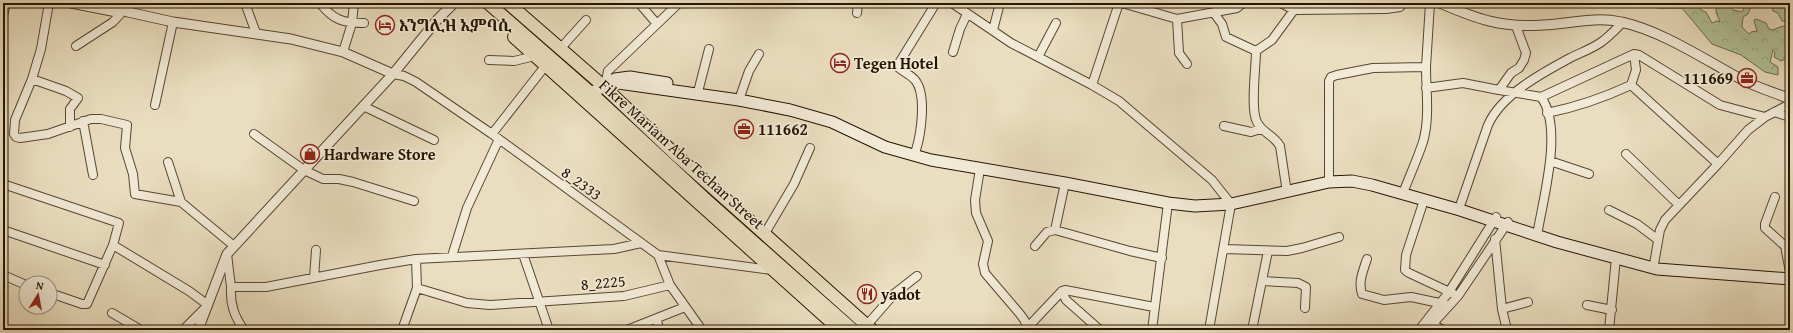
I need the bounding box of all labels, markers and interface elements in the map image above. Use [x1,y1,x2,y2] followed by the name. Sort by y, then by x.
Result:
[399,13,512,37] place label: እንግሊዝ ኢምባሲ
[374,14,396,36] hotel icon: እንግሊዝ ኢምባሲ
[854,51,938,75] place label: Tegen Hotel
[829,52,851,74] hotel icon: Tegen Hotel
[1683,66,1733,90] place label: 111669
[1736,67,1758,89] office icon: 111669
[594,73,770,235] street label: Fikre Mariam Aba Techan Street
[758,117,808,141] place label: 111662
[733,118,755,140] office icon: 111662
[324,142,436,166] place label: Hardware Store
[299,143,321,165] shop icon: Hardware Store
[557,160,607,206] street label: 8_2333
[580,268,626,296] street label: 8_2225
[18,275,58,315] north arrow
[35,277,46,294] text: N
[880,282,921,306] place label: yadot
[856,283,878,305] restaurant icon: yadot

